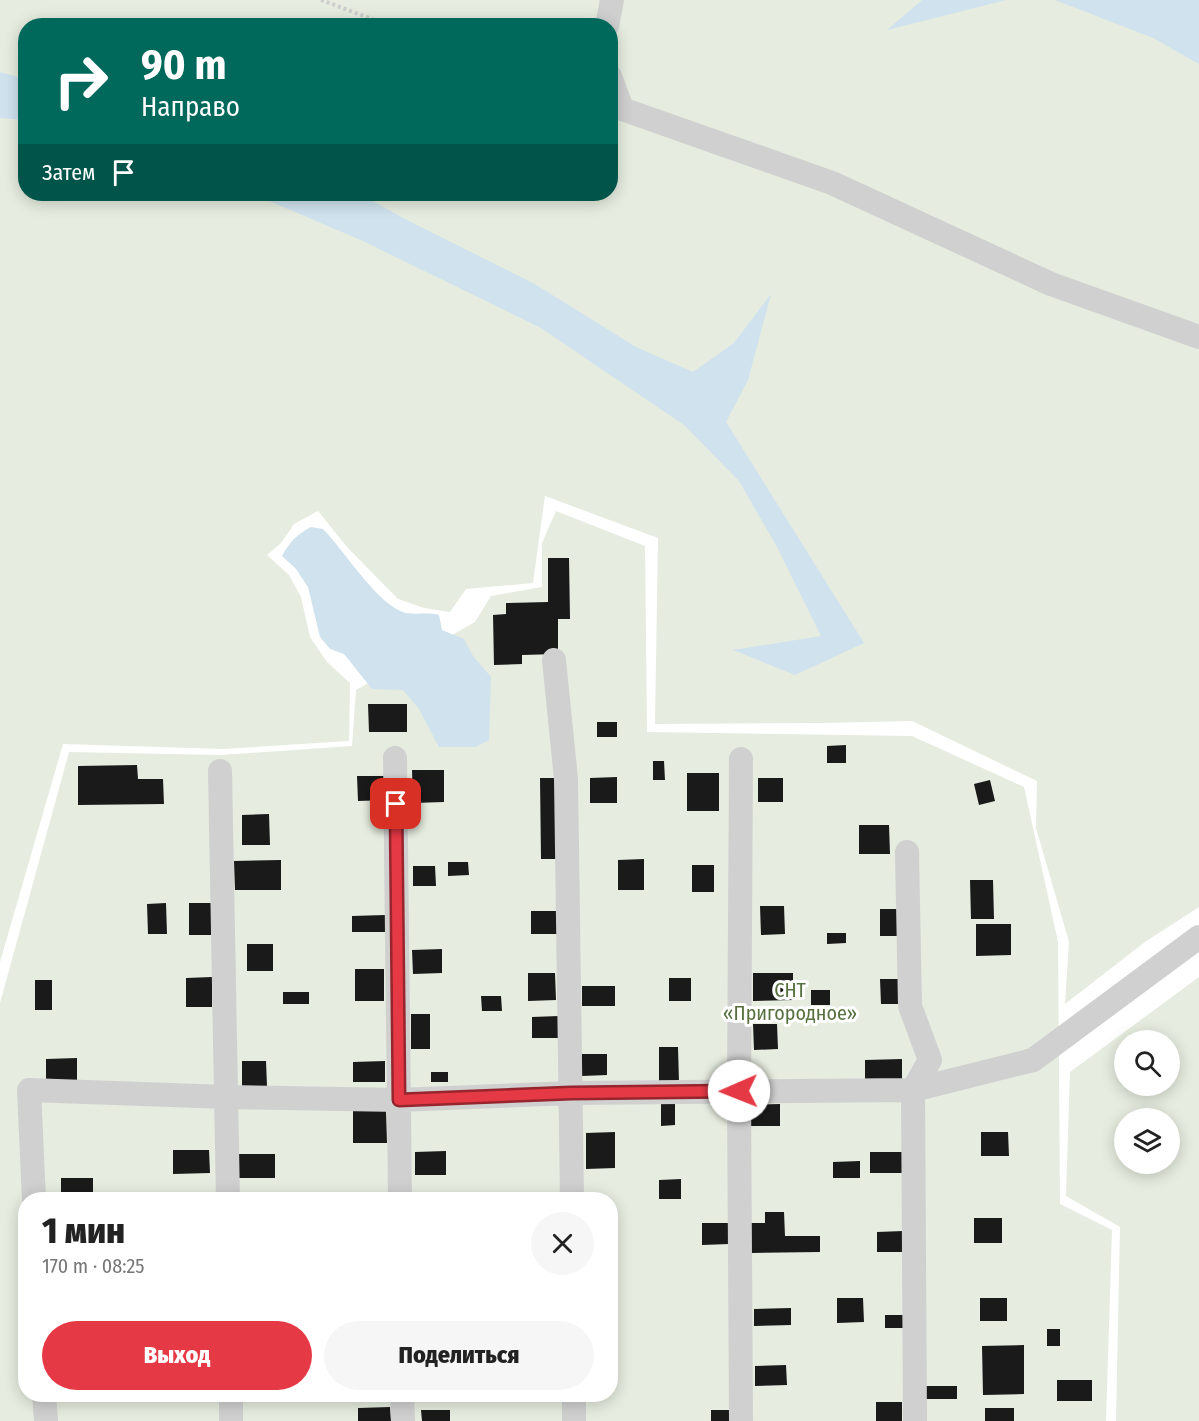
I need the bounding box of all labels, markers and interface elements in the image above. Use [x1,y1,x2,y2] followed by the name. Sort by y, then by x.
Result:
[141,40,226,90] text: 90 m
[42,42,120,120] icon: right
[141,91,240,123] text: Направо
[107,156,140,189] icon: arrive
[42,159,95,186] text: Затем
[370,778,421,829] pin
[379,787,412,820] icon: arrive
[723,978,857,1025] park label: СНТ «Пригородное»
[1114,1030,1180,1174] map controls
[1114,1030,1180,1096] button: search
[707,1059,771,1123] position arrow
[1114,1108,1180,1174] button: layers
[42,1209,125,1253] text: 1 мин
[531,1212,594,1275] button: close
[42,1254,144,1278] text: 170 m · 08:25
[42,1321,312,1390] button: Выход
[324,1321,594,1390] button: Поделиться

